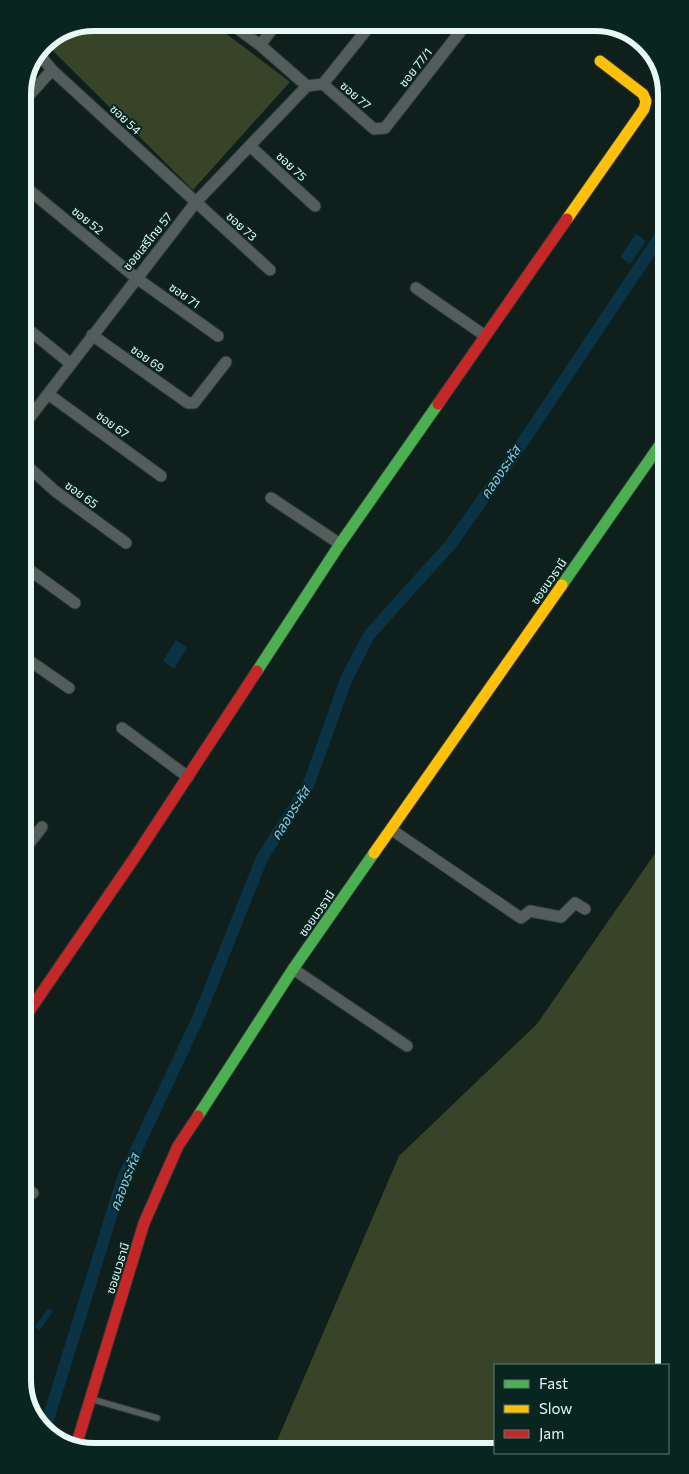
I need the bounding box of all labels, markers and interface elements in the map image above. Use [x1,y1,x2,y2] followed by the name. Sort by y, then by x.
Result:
[396,45,434,89] street label: ซอย 77/1
[338,78,374,112] street label: ซอย 77
[108,101,144,137] street label: ซอย 54
[274,149,310,184] street label: ซอย 75
[69,203,107,237] street label: ซอย 52
[119,209,175,273] street label: ซอยเสรีไทย 57
[224,209,260,243] street label: ซอย 73
[167,279,203,311] street label: ซอย 71
[129,342,167,374] street label: ซอย 69
[94,408,132,440] street label: ซอย 67
[476,441,525,502] water label: คลองระหัส
[63,477,101,511] street label: ซอย 65
[527,555,569,607] street label: ซอยนวธานี
[267,781,314,843] water label: คลองระหัส
[295,887,337,939] street label: ซอยนวธานี
[105,1149,143,1213] water label: คลองระหัส
[103,1241,131,1295] street label: ซอยนวธานี
[494,1364,669,1454] legend
[539,1374,568,1392] text: Fast
[539,1399,572,1417] text: Slow
[539,1424,564,1442] text: Jam

